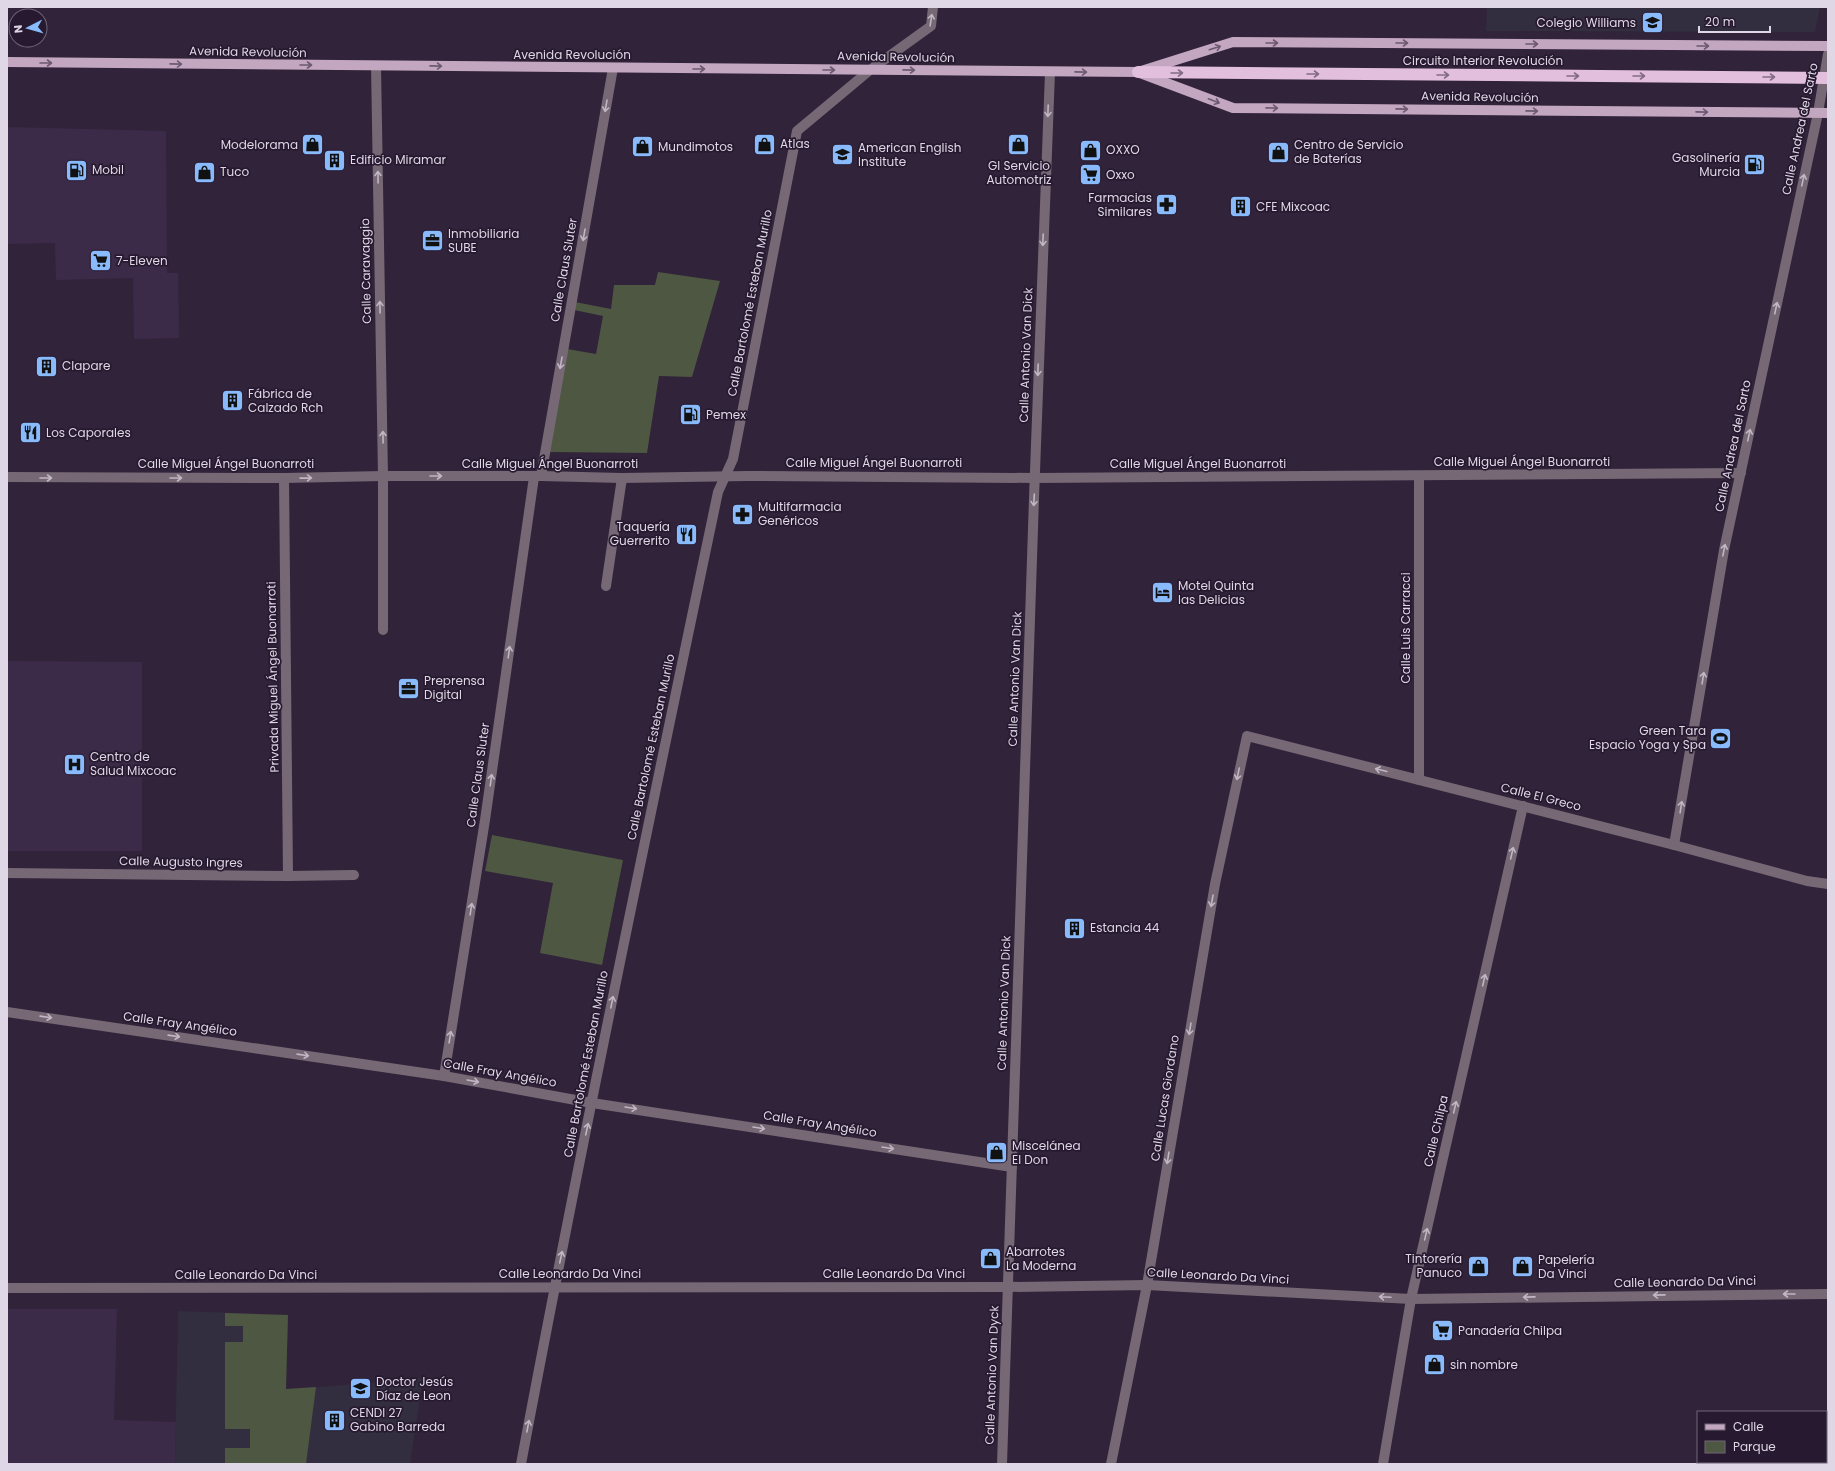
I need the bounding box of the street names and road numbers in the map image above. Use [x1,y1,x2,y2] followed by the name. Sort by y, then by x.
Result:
[189,42,307,61] street label: Avenida Revolución
[513,46,631,63] street label: Avenida Revolución
[837,47,955,66] street label: Avenida Revolución
[1403,52,1563,69] street label: Circuito Interior Revolución
[1777,61,1822,196] street label: Calle Andrea del Sarto
[1421,87,1539,106] street label: Avenida Revolución
[723,208,776,398] street label: Calle Bartolomé Esteban Murillo
[546,216,581,323] street label: Calle Claus Sluter
[356,218,375,324] street label: Calle Caravaggio
[1015,286,1036,423] street label: Calle Antonio Van Dick
[1710,378,1755,513] street label: Calle Andrea del Sarto
[1434,453,1610,470] street label: Calle Miguel Ángel Buonarroti
[786,454,962,471] street label: Calle Miguel Ángel Buonarroti
[138,455,314,472] street label: Calle Miguel Ángel Buonarroti
[462,455,638,472] street label: Calle Miguel Ángel Buonarroti
[1110,455,1286,472] street label: Calle Miguel Ángel Buonarroti
[1397,572,1414,684] street label: Calle Luis Carracci
[262,581,283,773] street label: Privada Miguel Ángel Buonarroti
[1004,610,1025,747] street label: Calle Antonio Van Dick
[622,652,679,842] street label: Calle Bartolomé Esteban Murillo
[462,721,493,828] street label: Calle Claus Sluter
[1499,778,1583,815] street label: Calle El Greco
[119,852,243,871] street label: Calle Augusto Ingres
[993,934,1014,1071] street label: Calle Antonio Van Dick
[559,969,612,1159] street label: Calle Bartolomé Esteban Murillo
[122,1007,238,1040] street label: Calle Fray Angélico
[1146,1033,1183,1162] street label: Calle Lucas Giordano
[442,1054,558,1091] street label: Calle Fray Angélico
[1419,1093,1452,1168] street label: Calle Chilpa
[762,1106,878,1141] street label: Calle Fray Angélico
[1147,1263,1290,1288] street label: Calle Leonardo Da Vinci
[499,1265,641,1282] street label: Calle Leonardo Da Vinci
[823,1265,965,1282] street label: Calle Leonardo Da Vinci
[175,1266,317,1283] street label: Calle Leonardo Da Vinci
[1614,1272,1756,1291] street label: Calle Leonardo Da Vinci
[981,1304,1002,1445] street label: Calle Antonio Van Dyck

